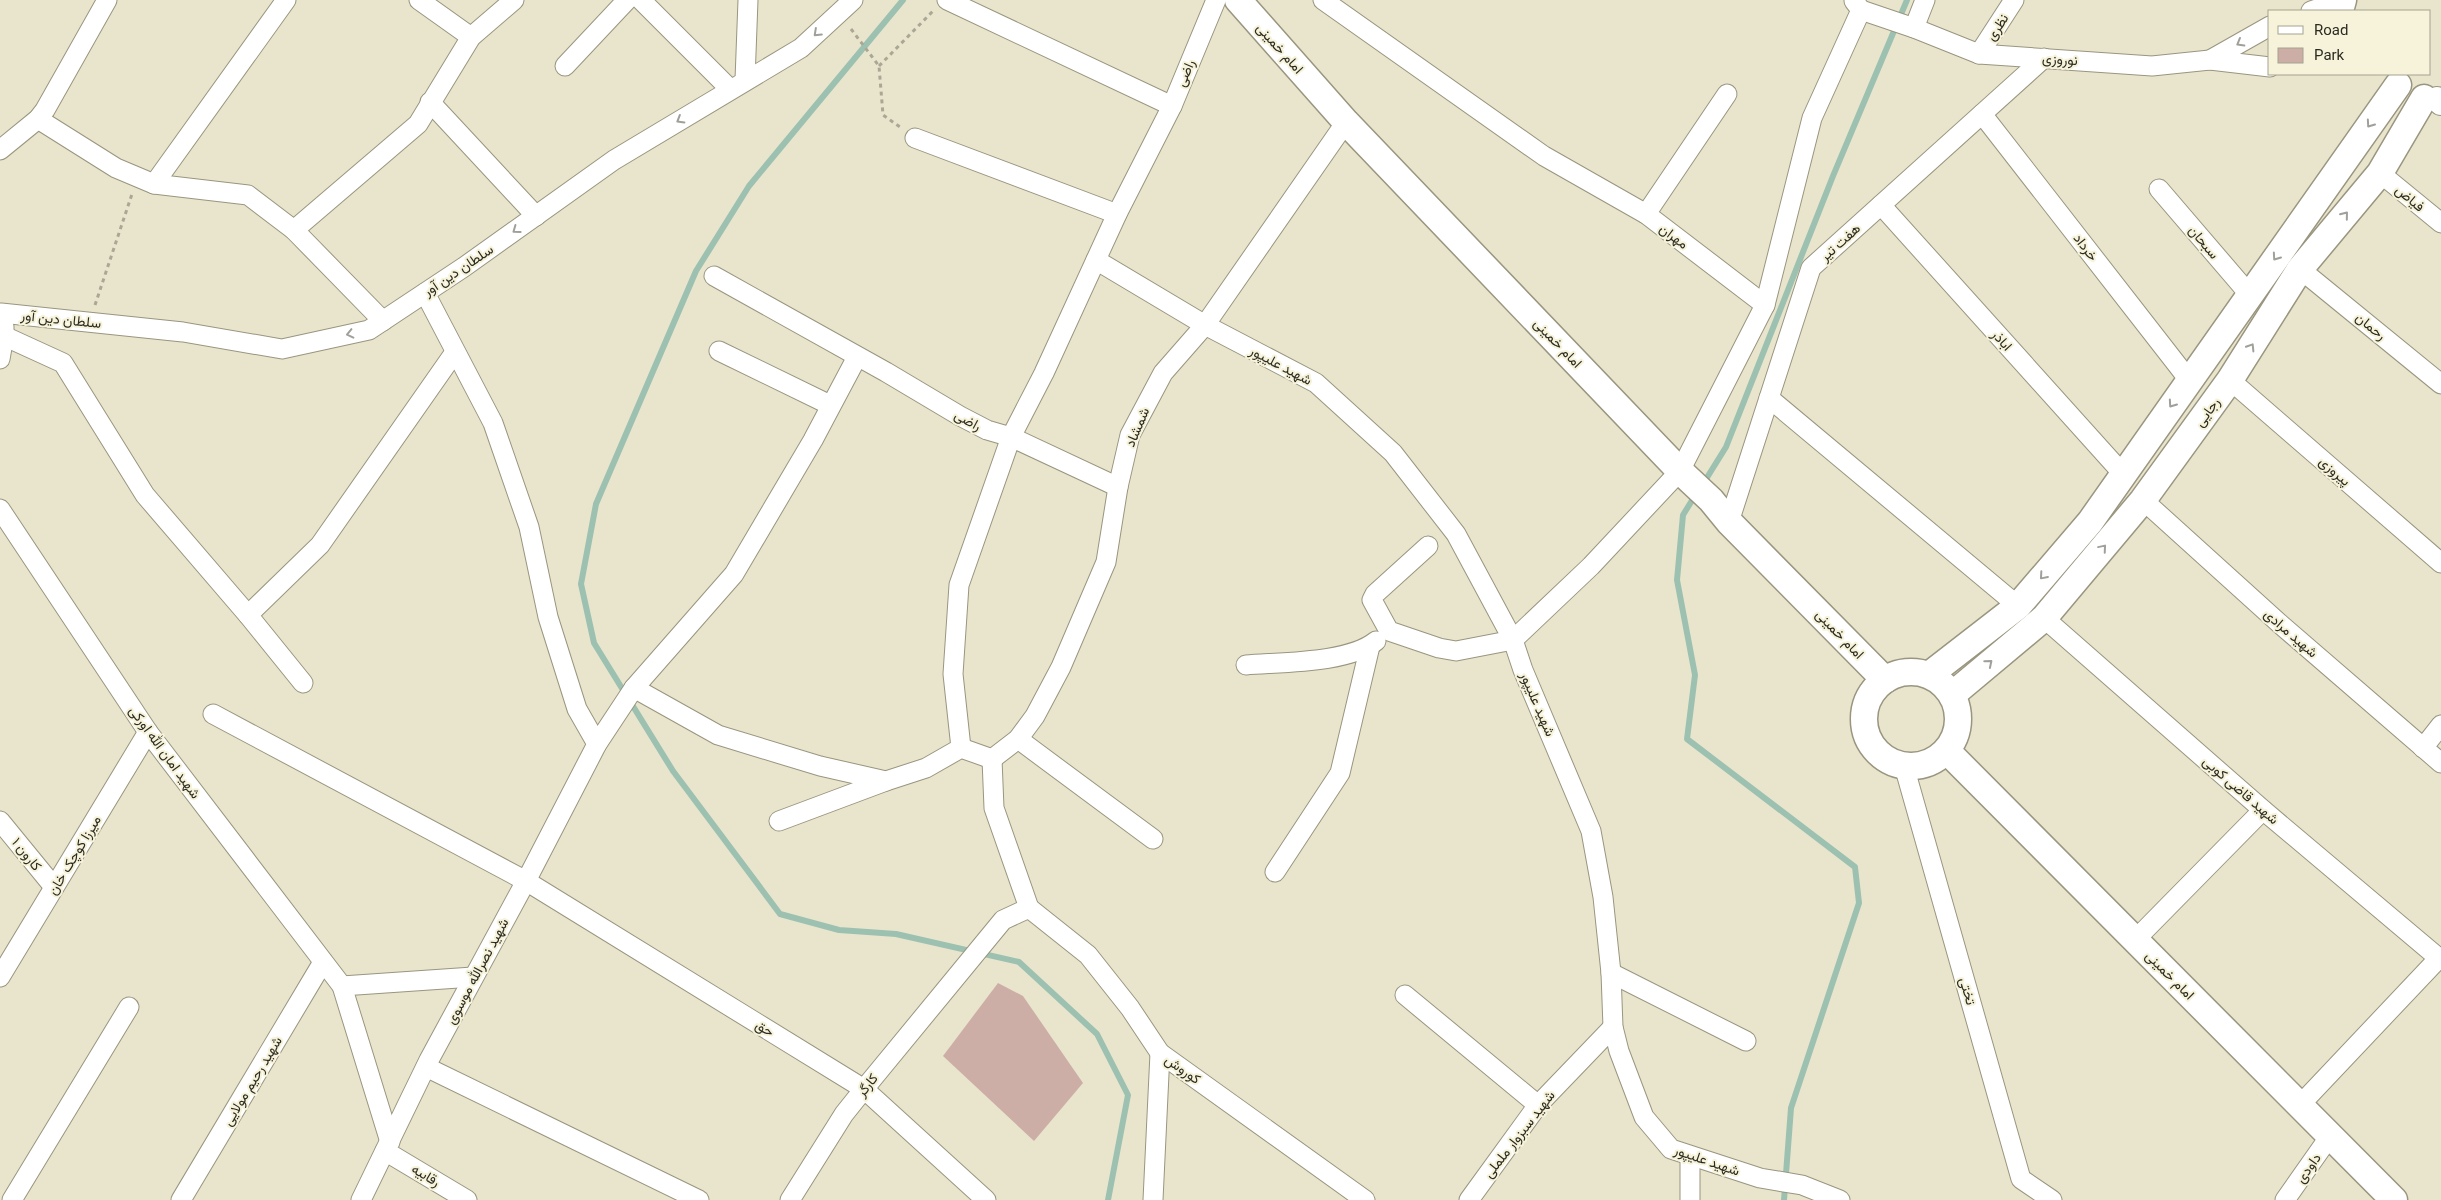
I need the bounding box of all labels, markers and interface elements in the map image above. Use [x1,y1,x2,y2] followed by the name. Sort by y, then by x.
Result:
[2268,10,2431,75] legend
[1982,11,2012,44] street label: نظری
[1252,19,1307,77] street label: امام خمینی
[2314,21,2348,39] text: Road
[814,27,823,36] one-way arrow
[2236,37,2245,47] one-way arrow
[2314,46,2345,64] text: Park
[2042,50,2078,69] street label: نوروزی
[1172,57,1199,89] street label: راضی
[676,113,685,123] one-way arrow
[2367,119,2376,128] one-way arrow
[2392,181,2428,215] street label: فیاض
[2339,211,2348,220] one-way arrow
[1656,220,1691,253] street label: مهران
[1816,220,1864,266] street label: هفت تیر
[2185,222,2223,263] street label: سبحان
[512,224,522,233] one-way arrow
[2070,230,2102,264] street label: خرداد
[419,241,497,301] street label: سلطان دین آور
[2273,251,2282,261] one-way arrow
[19,307,102,332] street label: سلطان دین آور
[2352,309,2389,344] street label: رحمان
[1530,315,1585,372] street label: امام خمینی
[1987,326,2015,354] street label: اباذر
[345,328,354,339] one-way arrow
[1245,341,1315,390] street label: شهید علیپور
[2245,343,2254,352] one-way arrow
[2191,394,2224,430] street label: رجایی
[2169,398,2178,408] one-way arrow
[1122,405,1152,449] street label: شمشاد
[951,406,984,435] street label: راضی
[2315,453,2354,491] street label: پیروزی
[2097,545,2106,554] one-way arrow
[2040,570,2049,579] one-way arrow
[2260,605,2321,661] street label: شهید مرادی
[1812,606,1867,663] street label: امام خمینی
[1984,660,1993,669] one-way arrow
[1515,669,1559,739] street label: شهید علیپور
[125,703,204,802] street label: شهید امان الله اورکی
[2199,753,2282,828] street label: شهید قاضی کوبی
[44,812,106,899] street label: میرزا کوچک خان
[8,834,45,874] street label: کارون ۱
[442,915,513,1027] street label: شهید نصرالله موسوی
[2142,947,2198,1003] street label: امام خمینی
[1955,975,1980,1007] street label: تختی
[752,1016,777,1041] street label: حق
[219,1033,286,1129] street label: شهید رحیم مولایی
[1162,1051,1204,1088] street label: کوروش
[852,1070,882,1101] street label: کارگر
[1480,1087,1559,1181] street label: شهید سبزوار ململی
[1671,1141,1742,1181] street label: شهید علیپور
[2292,1150,2325,1187] street label: داودی
[408,1160,443,1191] street label: رقابیه

